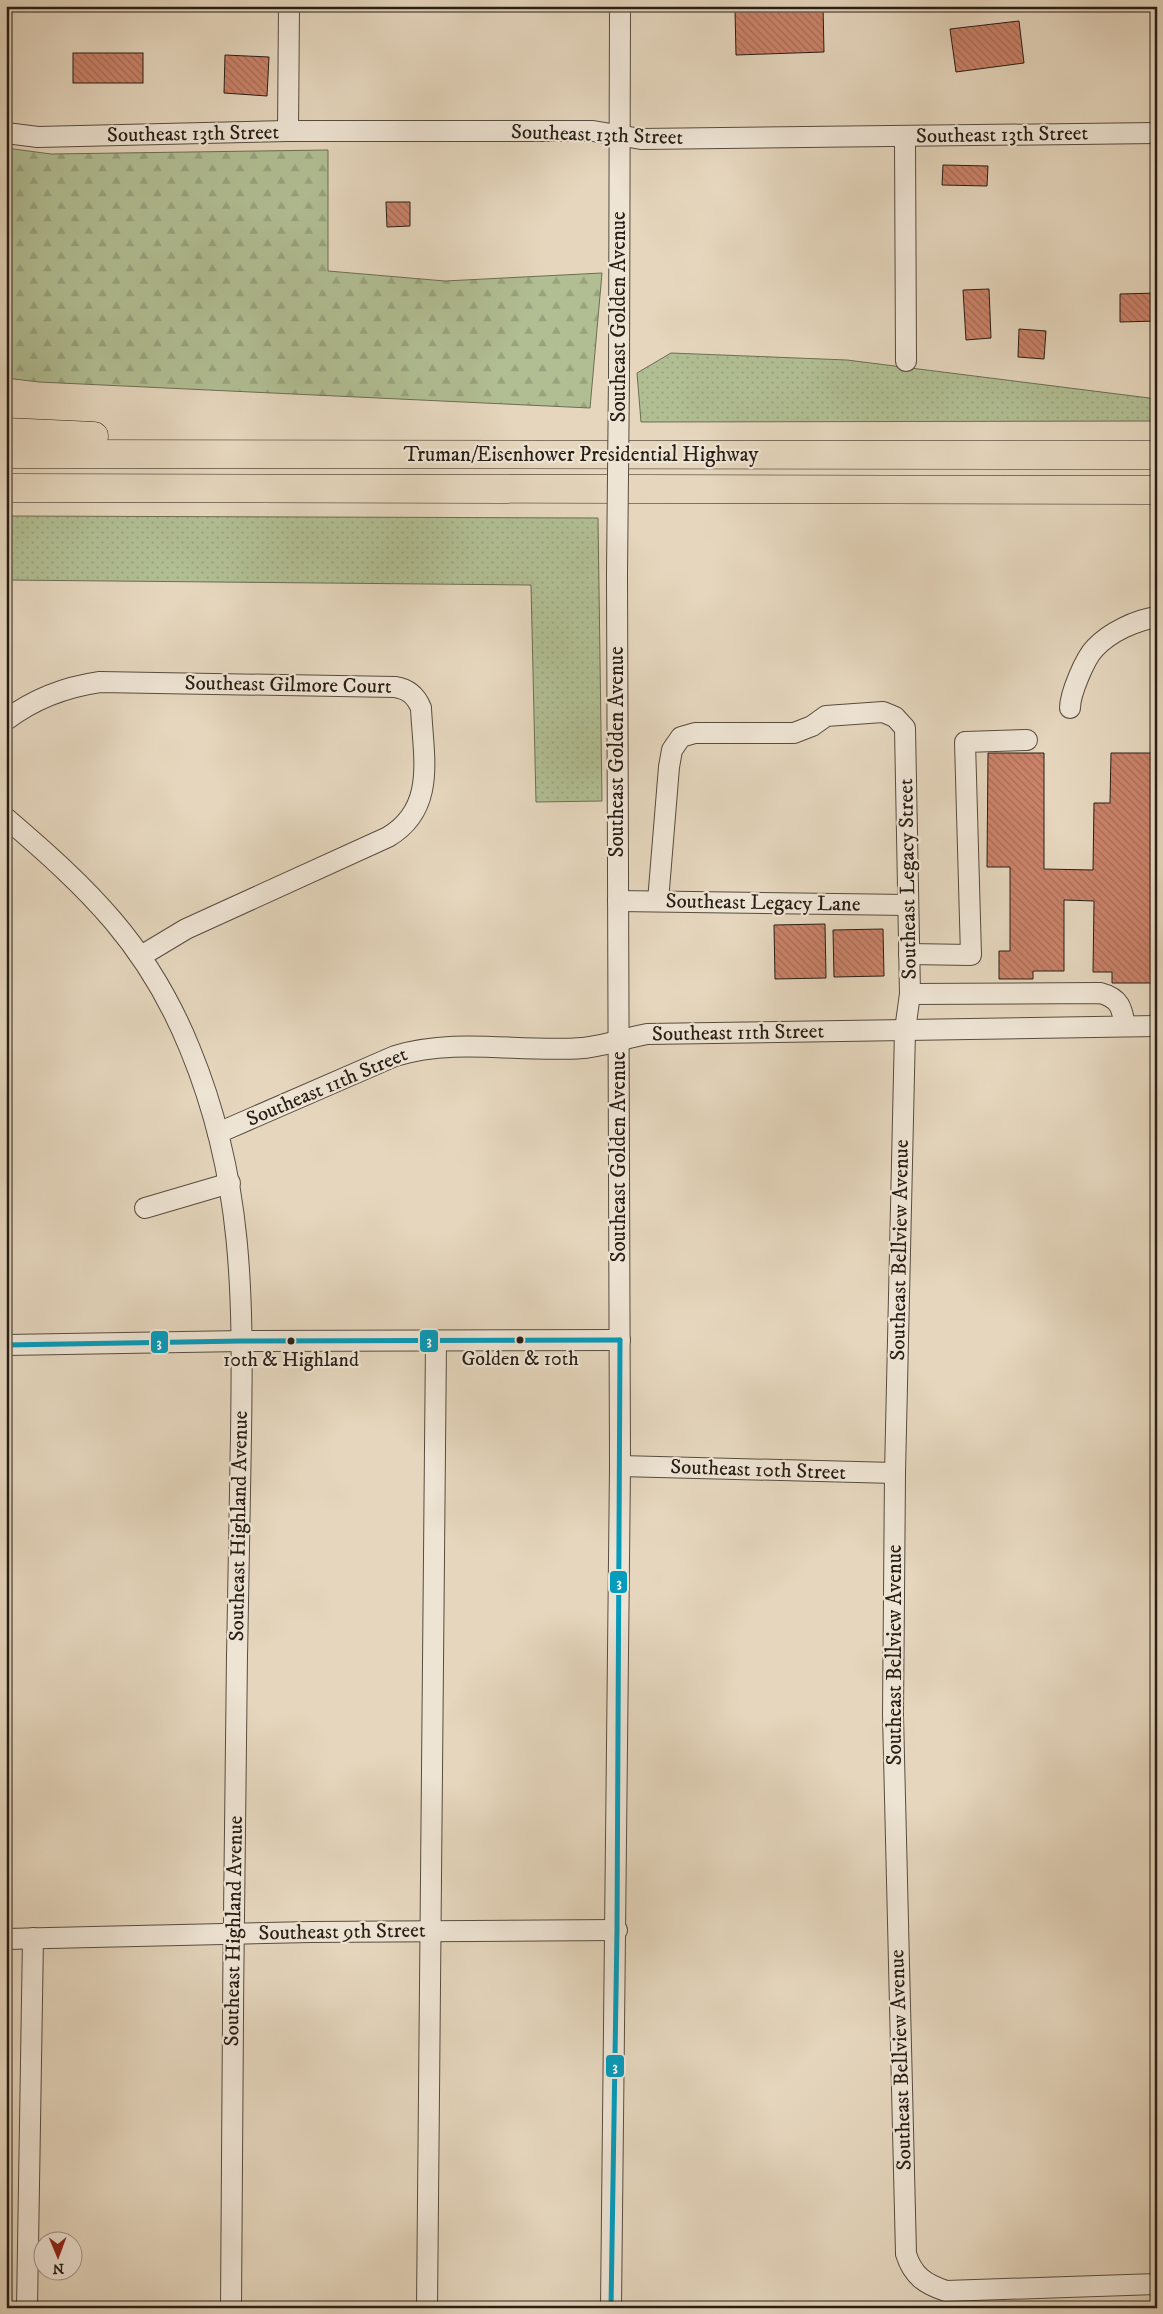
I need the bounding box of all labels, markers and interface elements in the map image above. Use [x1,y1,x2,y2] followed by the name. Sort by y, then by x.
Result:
[107,119,280,149] street label: Southeast 13th Street
[510,119,684,151] street label: Southeast 13th Street
[916,120,1089,150] street label: Southeast 13th Street
[606,211,632,423] street label: Southeast Golden Avenue
[404,442,760,468] street label: Truman/Eisenhower Presidential Highway
[604,646,630,858] street label: Southeast Golden Avenue
[184,670,392,700] street label: Southeast Gilmore Court
[893,778,923,980] street label: Southeast Legacy Street
[665,888,861,918] street label: Southeast Legacy Lane
[652,1018,825,1048] street label: Southeast 11th Street
[243,1041,412,1133] street label: Southeast 11th Street
[606,1051,632,1263] street label: Southeast Golden Avenue
[885,1139,915,1361] street label: Southeast Bellview Avenue
[419,1329,439,1353] line badge: 3
[150,1330,169,1354] line badge: 3
[426,1332,432,1350] text: 3
[156,1334,162,1352] text: 3
[515,1335,525,1345] marker: Golden & 10th
[286,1336,296,1346] marker: 10th & Highland
[461,1347,579,1372] place label: Golden & 10th
[223,1348,359,1373] place label: 10th & Highland
[224,1410,254,1642] street label: Southeast Highland Avenue
[670,1454,847,1486] street label: Southeast 10th Street
[882,1544,908,1766] street label: Southeast Bellview Avenue
[609,1570,628,1594] line badge: 3
[616,1574,622,1592] text: 3
[219,1815,249,2047] street label: Southeast Highland Avenue
[258,1918,426,1946] street label: Southeast 9th Street
[884,1949,918,2171] street label: Southeast Bellview Avenue
[605,2054,625,2078] line badge: 3
[612,2058,618,2076] text: 3
[32,2232,82,2282] north arrow
[52,2259,64,2277] text: N

